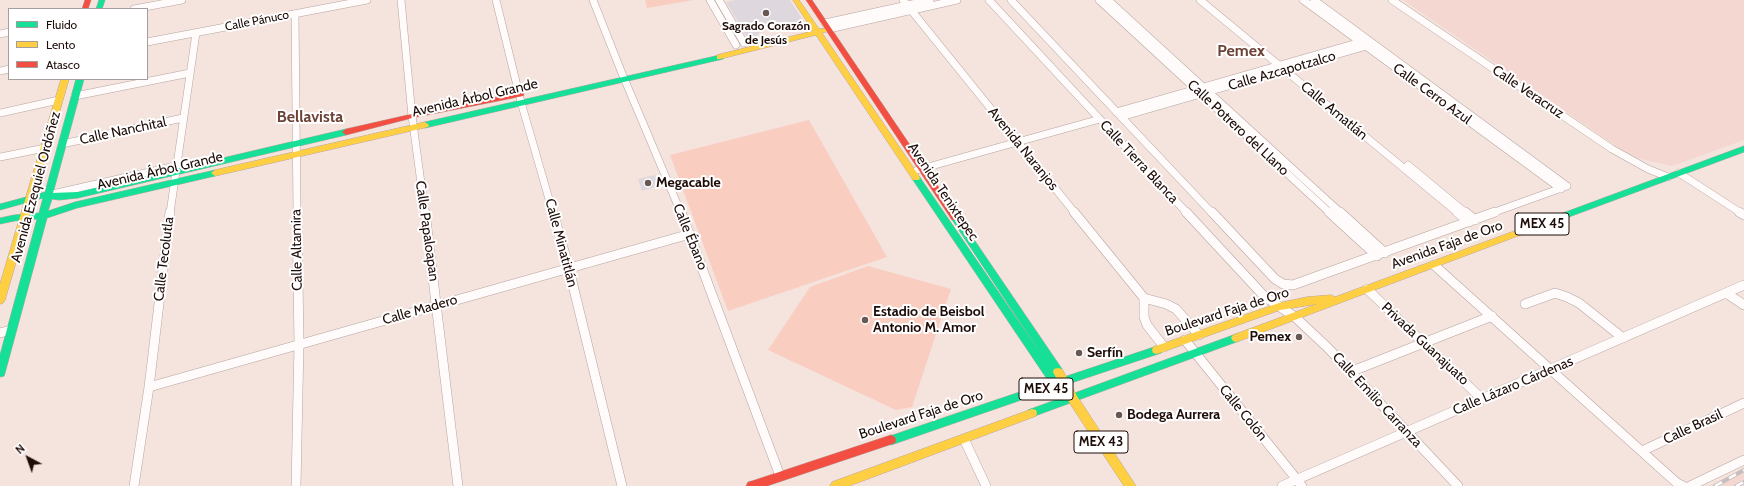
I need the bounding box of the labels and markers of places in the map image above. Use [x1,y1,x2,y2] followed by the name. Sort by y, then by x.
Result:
[761,8,771,18] marker: Sagrado Corazón de Jesús
[722,19,810,47] place label: Sagrado Corazón de Jesús
[656,175,721,191] place label: Megacable
[643,178,653,188] marker: Megacable
[873,304,984,336] place label: Estadio de Beisbol Antonio M. Amor
[860,315,870,325] marker: Estadio de Beisbol Antonio M. Amor
[1249,329,1291,345] place label: Pemex
[1294,332,1304,342] marker: Pemex
[1087,345,1123,361] place label: Serfín
[1074,348,1084,358] marker: Serfín
[1127,407,1220,423] place label: Bodega Aurrera
[1114,410,1124,420] marker: Bodega Aurrera

